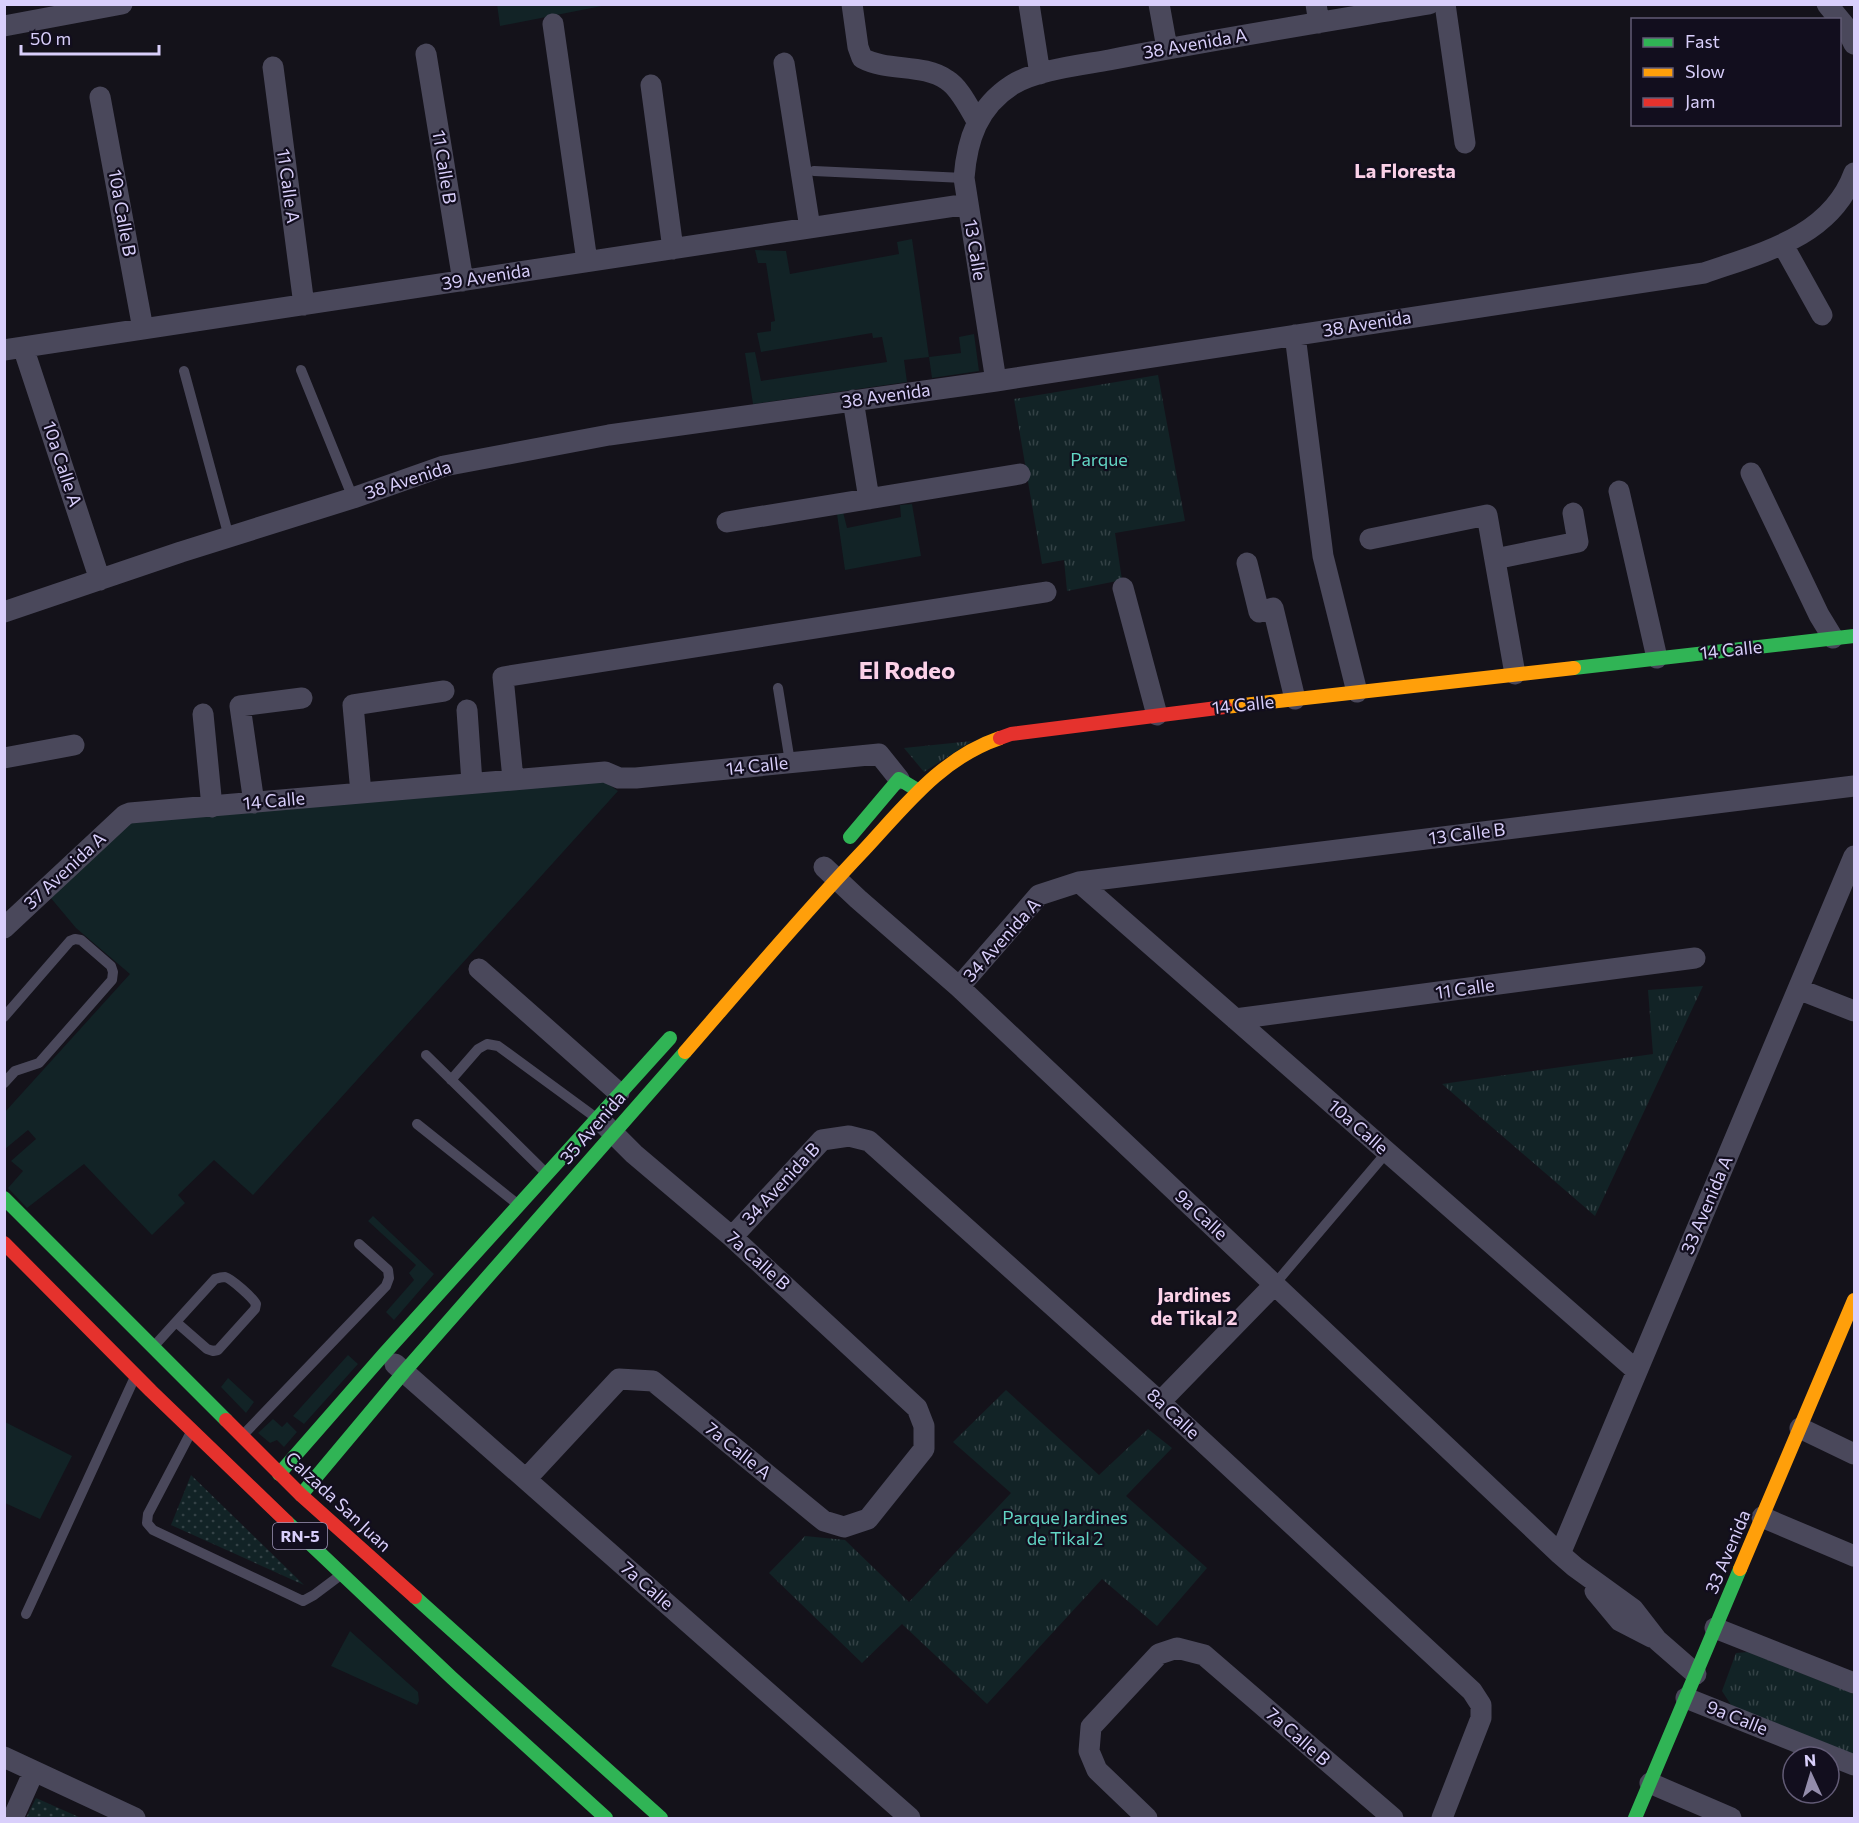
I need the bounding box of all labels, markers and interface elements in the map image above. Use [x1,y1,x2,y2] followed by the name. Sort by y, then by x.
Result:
[21,18,159,56] scale bar
[1631,18,1841,126] legend
[1141,23,1249,63] street label: 38 Avenida A
[30,27,71,49] text: 50 m
[1685,30,1720,52] text: Fast
[1685,60,1725,82] text: Slow
[1685,90,1715,112] text: Jam
[428,128,462,205] street label: 11 Calle B
[273,147,305,225] street label: 11 Calle A
[1354,158,1456,182] district label: La Floresta
[105,168,141,258] street label: 10a Calle B
[960,218,992,282] street label: 13 Calle
[440,258,532,294] street label: 39 Avenida
[1321,305,1413,341] street label: 38 Avenida
[840,378,932,412] street label: 38 Avenida
[39,418,87,509] street label: 10a Calle A
[1070,448,1128,470] park label: Parque
[362,455,454,503] street label: 38 Avenida
[1699,635,1763,663] street label: 14 Calle
[859,655,955,684] district label: El Rodeo
[1211,690,1275,718] street label: 14 Calle
[725,751,789,779] street label: 14 Calle
[242,786,306,814] street label: 14 Calle
[1427,817,1506,849] street label: 13 Calle B
[19,827,110,914] street label: 37 Avenida A
[958,893,1045,986] street label: 34 Avenida A
[1434,973,1496,1003] street label: 11 Calle
[555,1087,630,1168] street label: 35 Avenida
[1324,1094,1393,1158] street label: 10a Calle
[737,1138,824,1229] street label: 34 Avenida B
[1675,1152,1737,1257] street label: 33 Avenida A
[1171,1184,1233,1244] street label: 9a Calle
[723,1226,795,1294] street label: 7a Calle B
[1150,1282,1238,1329] district label: Jardines de Tikal 2
[1143,1383,1205,1443] street label: 8a Calle
[701,1417,776,1483] street label: 7a Calle A
[281,1447,396,1556] street label: Calzada San Juan
[1002,1506,1128,1549] park label: Parque Jardines de Tikal 2
[1700,1506,1755,1597] street label: 33 Avenida
[273,1523,327,1549] road number: RN-5
[617,1556,678,1614] street label: 7a Calle
[1704,1695,1771,1739] street label: 9a Calle
[1262,1703,1335,1770] street label: 7a Calle B
[1781,1745,1841,1805] north arrow
[1803,1750,1817,1769] text: N

